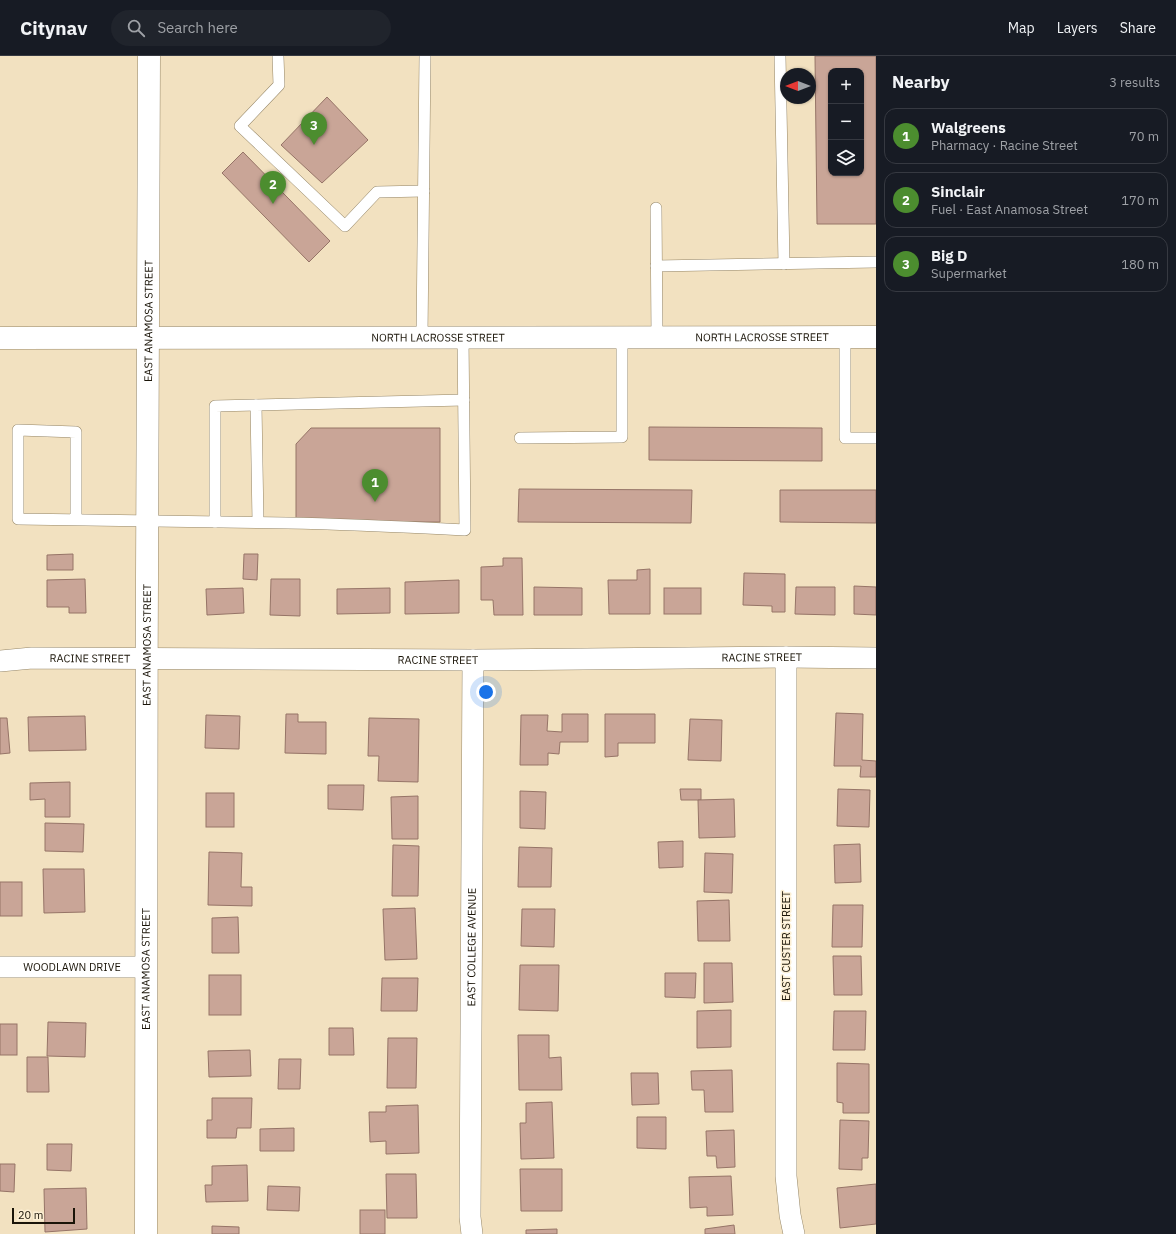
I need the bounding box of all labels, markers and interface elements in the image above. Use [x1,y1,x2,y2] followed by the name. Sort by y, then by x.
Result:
[111,10,391,46] search box
[20,16,87,40] text: Citynav
[125,17,147,39] icon: search
[157,18,238,37] text: Search here
[1008,19,1035,37] text: Map
[1057,19,1098,37] text: Layers
[1120,19,1156,37] text: Share
[780,68,816,104] north arrow
[828,68,864,176] map controls
[828,68,864,104] button: +
[892,71,950,93] text: Nearby
[1109,74,1160,91] text: 3 results
[828,104,864,140] button: −
[301,112,327,145] pin: 3
[931,118,1006,137] text: Walgreens
[902,128,910,145] text: 1
[1129,128,1159,145] text: 70 m
[931,137,1078,154] text: Pharmacy · Racine Street
[828,140,864,176] button: layers
[260,171,286,204] pin: 2
[931,182,985,201] text: Sinclair
[902,192,910,209] text: 2
[1121,192,1159,209] text: 170 m
[931,201,1088,218] text: Fuel · East Anamosa Street
[931,246,968,265] text: Big D
[902,256,910,273] text: 3
[1121,256,1159,273] text: 180 m
[141,259,156,382] street label: EAST ANAMOSA STREET
[931,265,1007,282] text: Supermarket
[371,330,506,345] street label: NORTH LACROSSE STREET
[695,330,830,344] street label: NORTH LACROSSE STREET
[362,469,388,502] pin: 1
[139,583,154,706] street label: EAST ANAMOSA STREET
[721,650,803,665] street label: RACINE STREET
[49,651,131,665] street label: RACINE STREET
[397,653,479,667] street label: RACINE STREET
[476,682,496,702] your location
[464,888,479,1007] street label: EAST COLLEGE AVENUE
[779,890,793,1001] street label: EAST CUSTER STREET
[139,907,153,1030] street label: EAST ANAMOSA STREET
[23,960,121,974] street label: WOODLAWN DRIVE
[12,1206,75,1225] scale bar
[18,1208,43,1222] text: 20 m

